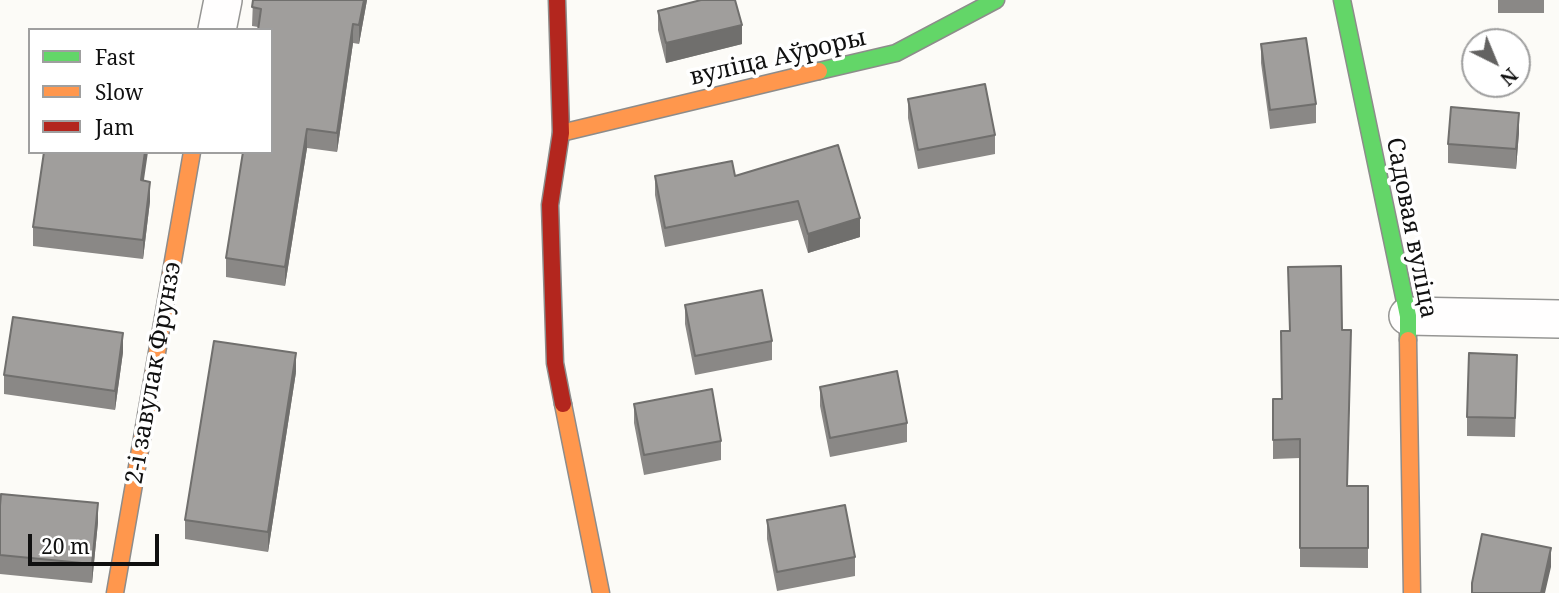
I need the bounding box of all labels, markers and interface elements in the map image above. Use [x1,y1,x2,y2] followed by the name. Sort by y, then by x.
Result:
[687,24,869,92] street label: вуліца Аўроры
[28,28,273,154] legend
[1461,28,1531,98] north arrow
[95,43,135,71] text: Fast
[1495,62,1523,92] text: N
[95,78,143,106] text: Slow
[95,113,134,141] text: Jam
[1379,135,1443,321] street label: Садовая вуліца
[120,260,188,486] street label: 2-і завулак Фрунзэ
[32,520,163,564] scale bar
[41,532,90,560] text: 20 m

